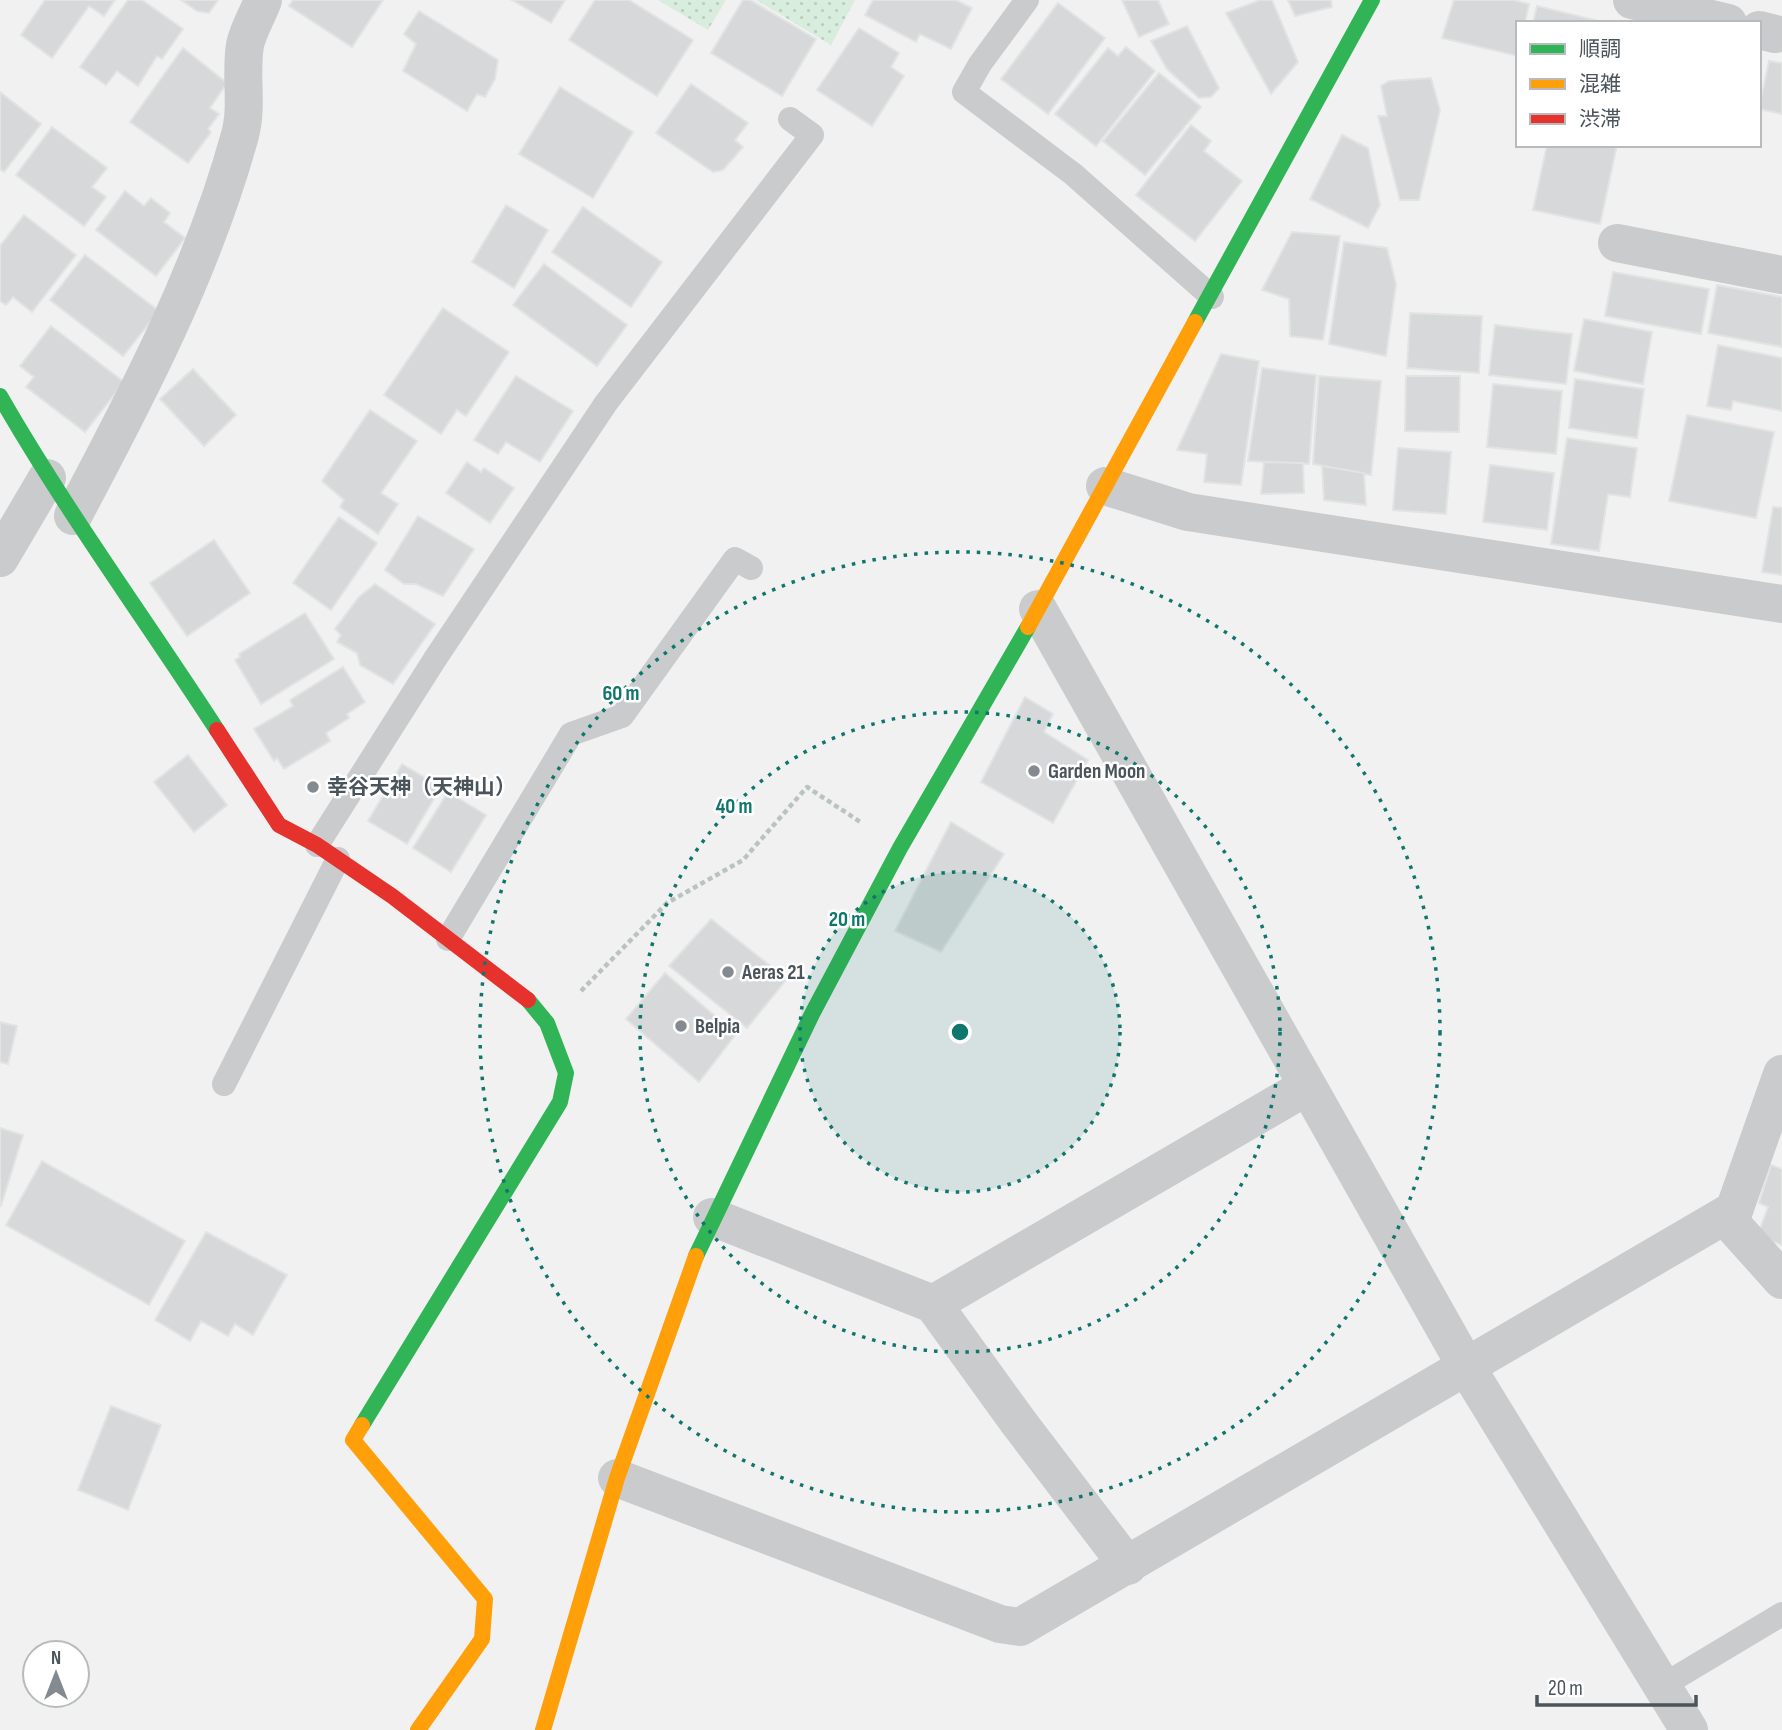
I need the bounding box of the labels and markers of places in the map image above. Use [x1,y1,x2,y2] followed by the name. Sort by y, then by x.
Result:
[1048,759,1145,784] place label: Garden Moon
[1026,763,1042,779] marker: Garden Moon
[327,775,516,800] place label: 幸谷天神（天神山）
[305,779,321,795] marker: 幸谷天神（天神山）
[741,960,805,985] place label: Aeras 21
[720,964,736,980] marker: Aeras 21
[695,1014,740,1039] place label: Belpia
[673,1018,689,1034] marker: Belpia
[948,1020,972,1044] centre of rings

